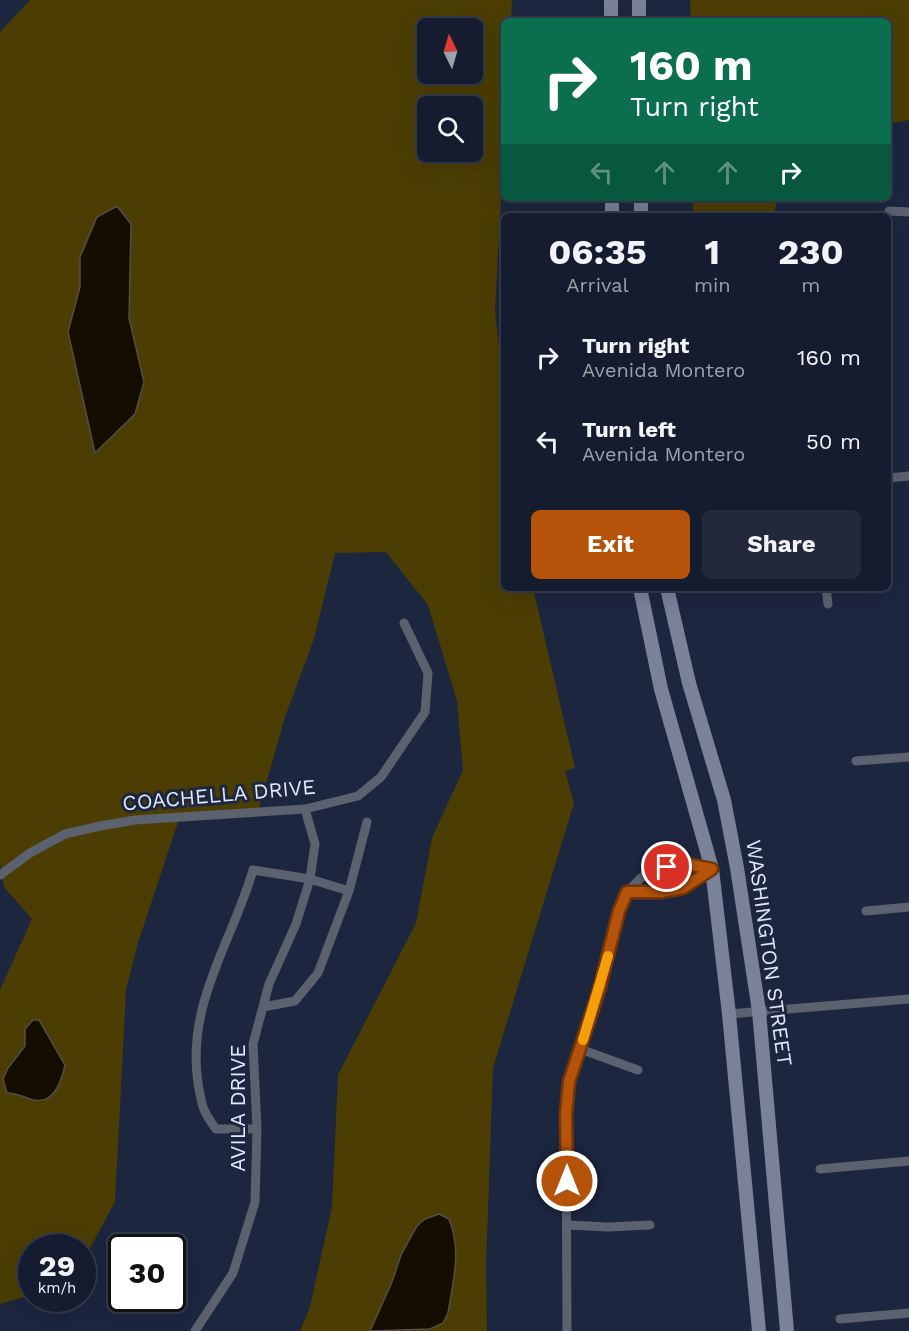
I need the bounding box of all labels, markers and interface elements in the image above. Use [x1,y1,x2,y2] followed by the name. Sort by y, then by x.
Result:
[417,18,483,84] north arrow
[417,18,483,162] map controls
[630,41,753,90] text: 160 m
[531,42,609,120] icon: right
[630,91,759,123] text: Turn right
[417,96,483,162] button: search
[585,156,618,189] icon: left
[648,156,681,189] icon: ahead
[711,156,744,189] icon: ahead
[774,156,807,189] icon: right
[548,231,647,273] text: 06:35
[705,231,720,273] text: 1
[778,231,844,273] text: 230
[566,273,629,297] text: Arrival
[694,273,731,297] text: min
[801,273,820,297] text: m
[582,333,689,358] text: Turn right
[531,341,564,374] icon: right
[797,345,861,370] text: 160 m
[582,358,745,382] text: Avenida Montero
[582,417,676,442] text: Turn left
[531,425,564,458] icon: left
[806,429,861,454] text: 50 m
[582,442,745,466] text: Avenida Montero
[531,510,690,579] button: Exit
[702,510,861,579] button: Share
[121,774,317,815] street label: COACHELLA DRIVE
[741,838,798,1068] street label: WASHINGTON STREET
[641,841,692,892] pin
[650,850,683,883] icon: arrive
[225,1044,250,1172] street label: AVILA DRIVE
[535,1149,599,1213] position arrow
[108,1234,186,1312] speed limit sign: 30
[39,1248,75,1283] text: 29
[38,1279,76,1297] text: km/h

